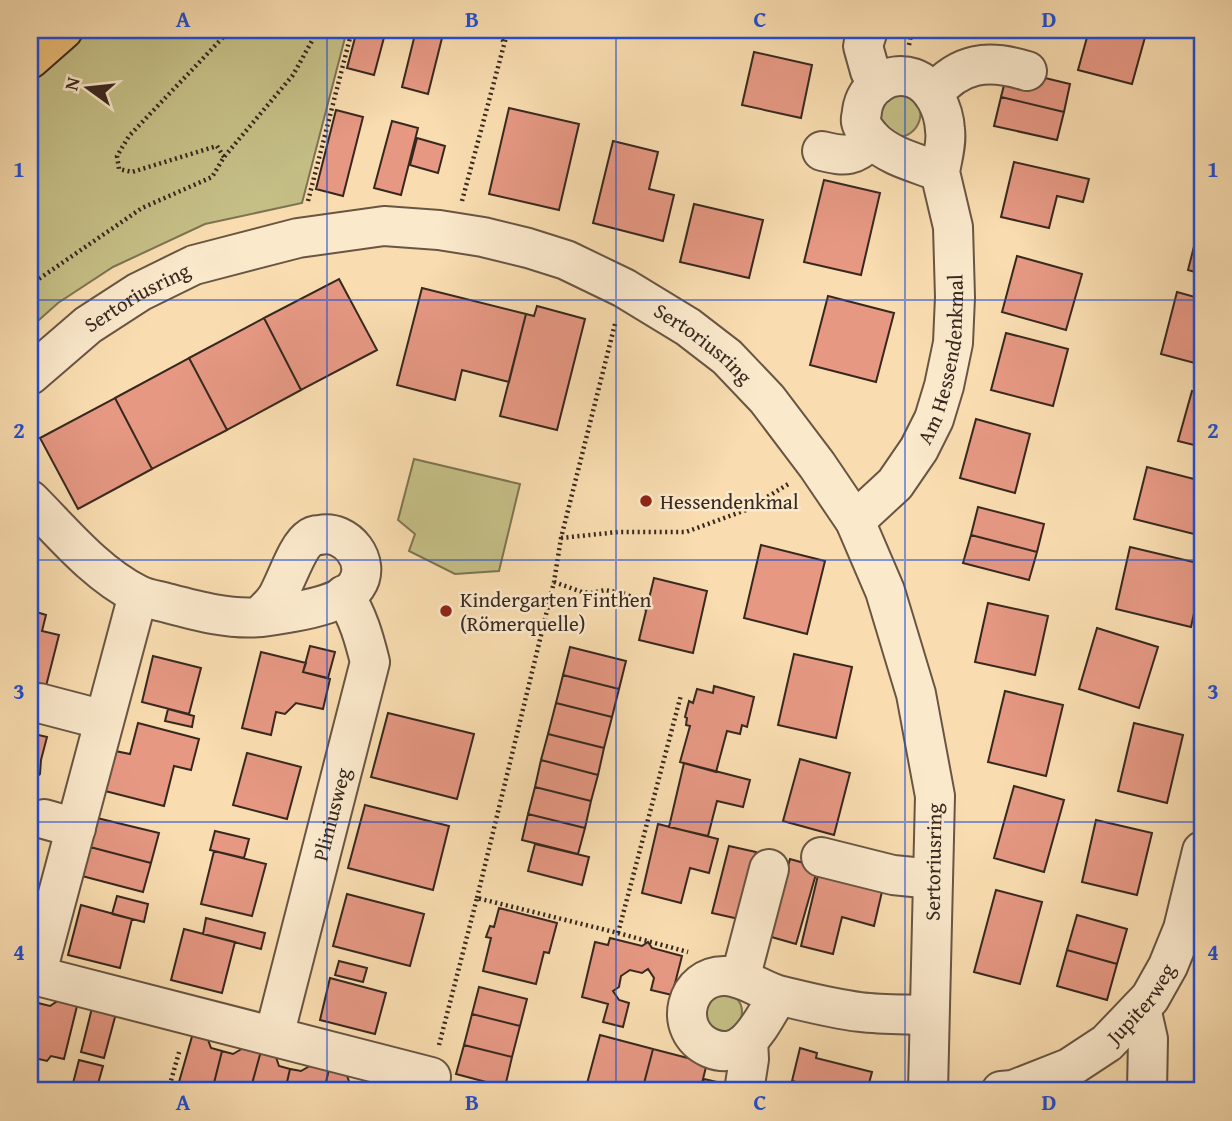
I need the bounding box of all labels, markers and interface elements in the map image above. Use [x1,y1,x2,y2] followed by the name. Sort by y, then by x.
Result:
[176,2,191,35] text: A
[465,2,479,35] text: B
[753,2,767,35] text: C
[1042,2,1057,35] text: D
[52,52,122,122] north arrow
[56,74,87,93] text: N
[13,152,25,185] text: 1
[1207,152,1219,185] text: 1
[77,254,195,339] street label: Sertoriusring
[908,274,971,449] street label: Am Hessendenkmal
[648,294,760,391] street label: Sertoriusring
[13,413,25,446] text: 2
[1207,413,1219,446] text: 2
[660,486,799,517] place label: Hessendenkmal
[638,493,654,509] marker: Hessendenkmal
[460,584,652,639] place label: Kindergarten Finthen (Römerquelle)
[438,603,454,619] marker: Kindergarten Finthen (Römerquelle)
[13,674,25,707] text: 3
[1207,674,1219,707] text: 3
[304,764,358,864] street label: Pliniusweg
[916,802,950,921] street label: Sertoriusring
[13,935,25,968] text: 4
[1207,935,1219,968] text: 4
[1097,957,1182,1053] street label: Jupiterweg
[176,1085,191,1118] text: A
[465,1085,479,1118] text: B
[753,1085,767,1118] text: C
[1042,1085,1057,1118] text: D

